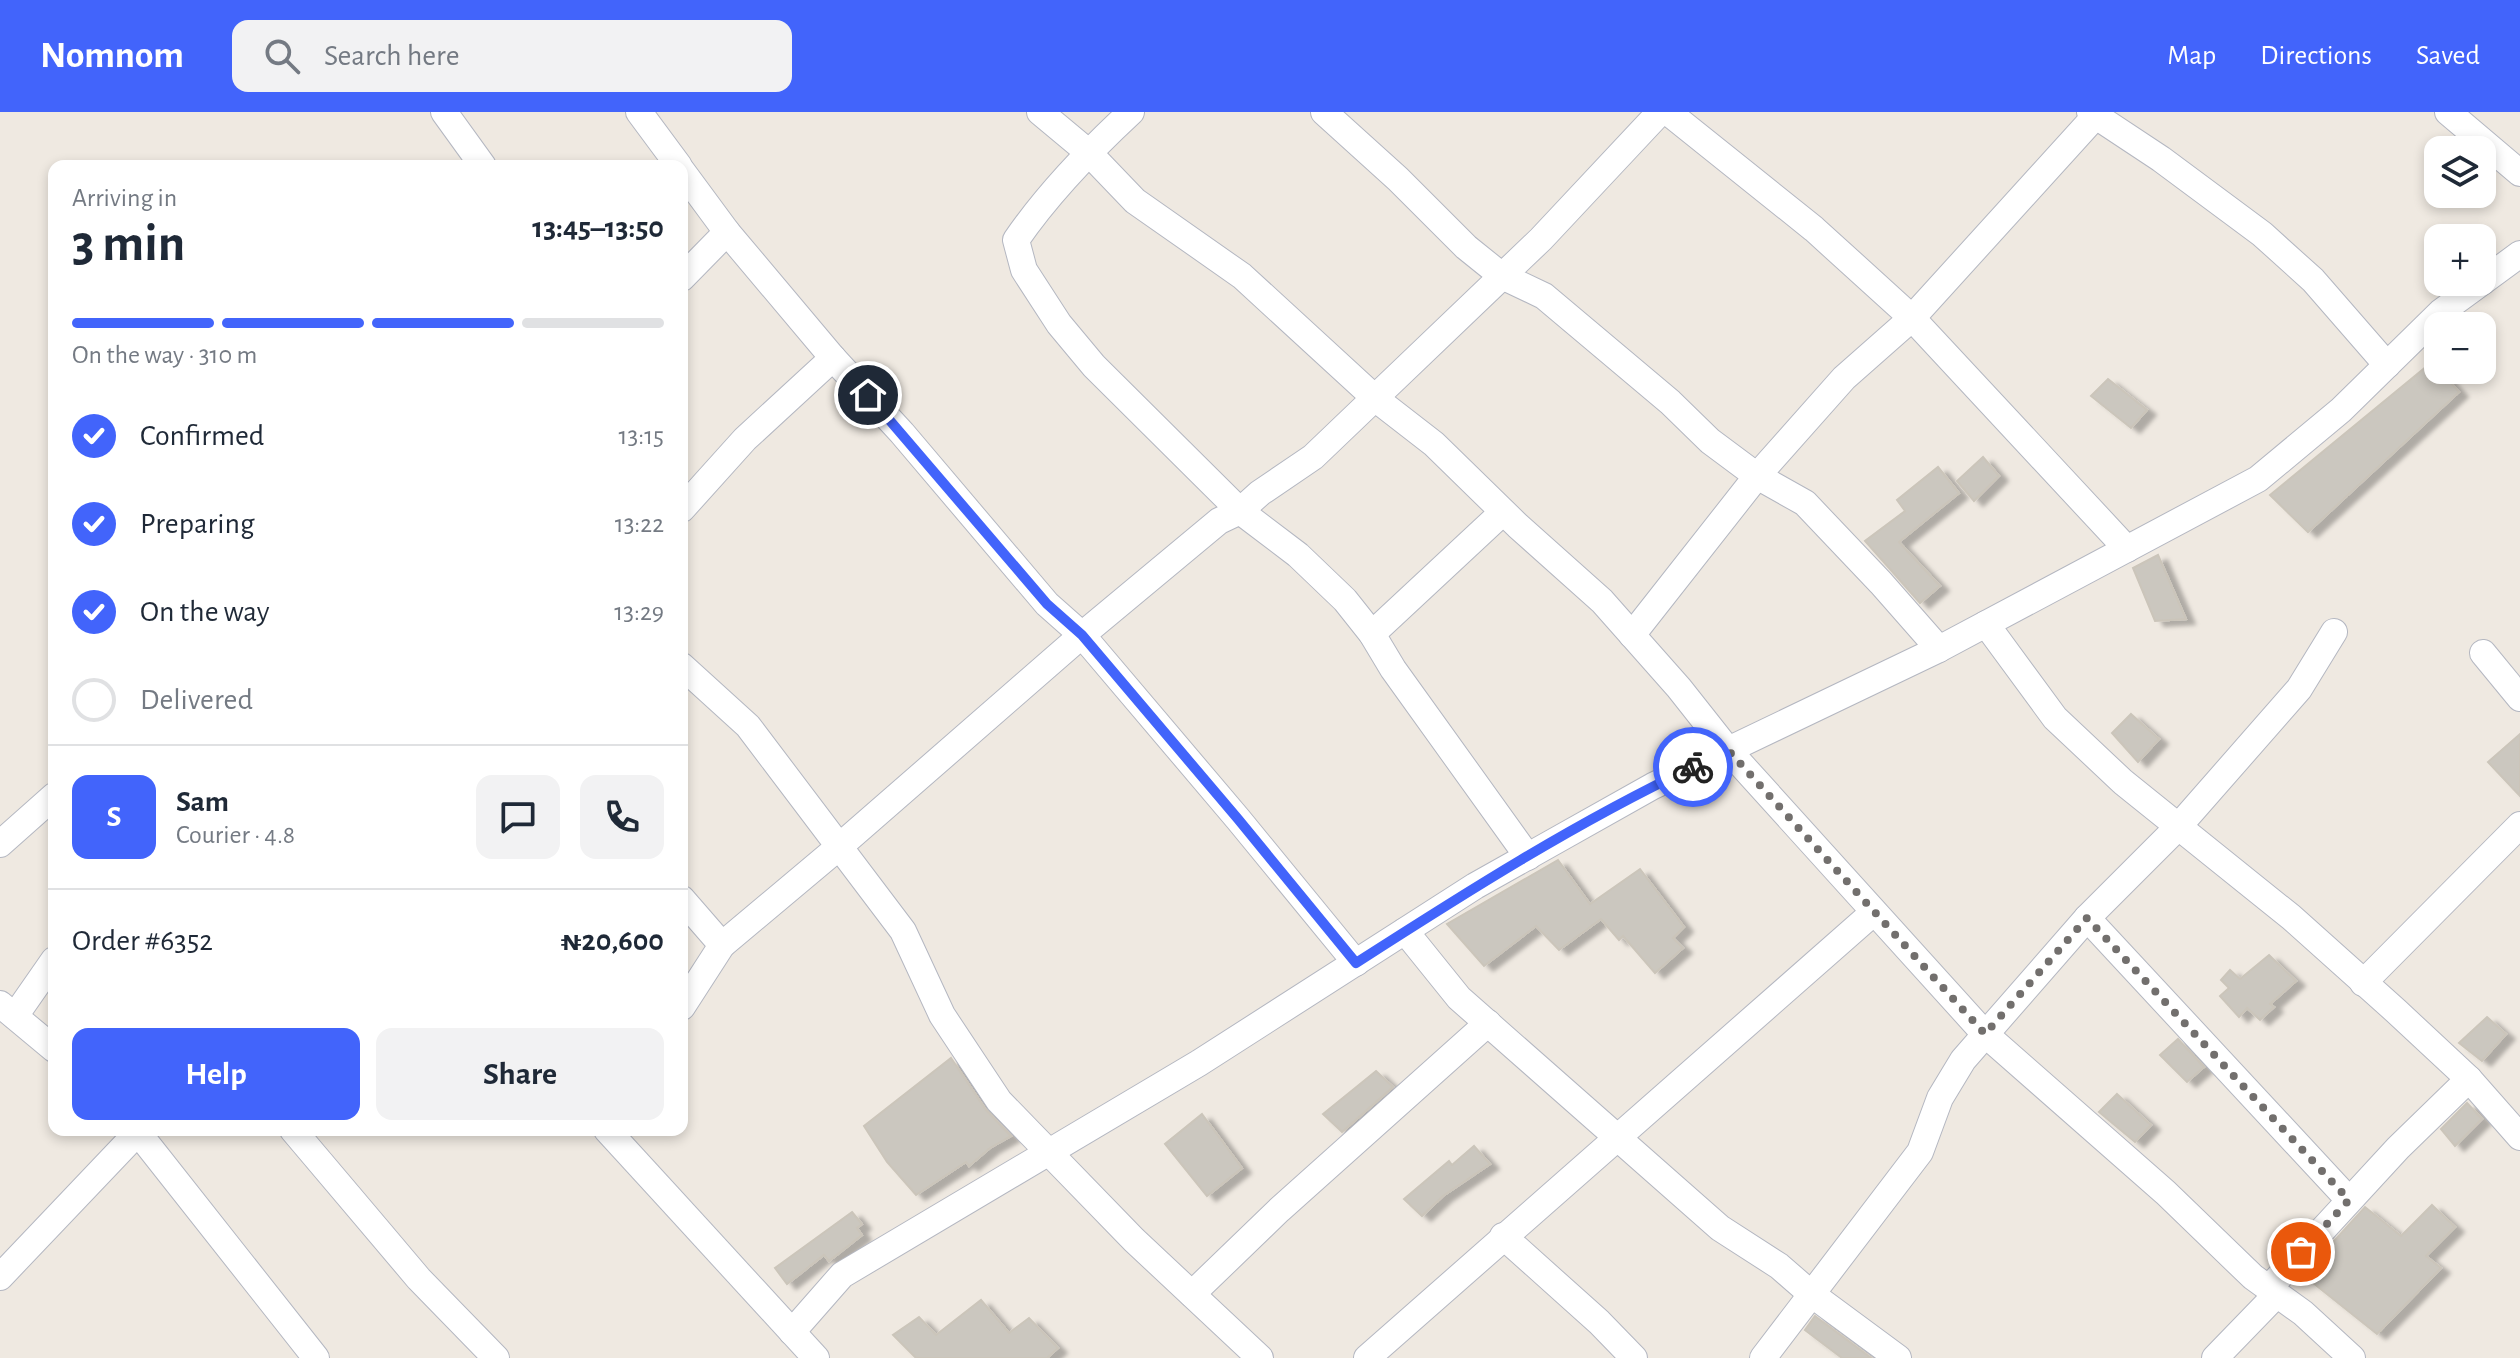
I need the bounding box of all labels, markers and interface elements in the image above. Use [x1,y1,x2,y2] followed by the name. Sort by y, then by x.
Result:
[232,20,792,92] search box
[260,34,304,78] icon: search
[40,37,184,75] text: Nomnom
[324,41,460,71] text: Search here
[2167,42,2216,70] text: Map
[2260,42,2372,70] text: Directions
[2416,42,2480,70] text: Saved
[2424,136,2496,384] map controls
[2424,136,2496,208] button: layers
[72,185,177,211] text: Arriving in
[532,213,664,243] text: 13:45–13:50
[72,218,185,270] text: 3 min
[2424,224,2496,296] button: +
[2424,312,2496,384] button: −
[72,342,257,368] text: On the way · 310 m
[834,361,902,429] pin
[846,373,890,417] icon: home
[72,414,116,458] icon: check
[140,421,264,451] text: Confirmed
[619,423,664,449] text: 13:15
[72,502,116,546] icon: check
[140,509,255,539] text: Preparing
[615,511,664,537] text: 13:22
[72,590,116,634] icon: check
[140,597,269,627] text: On the way
[614,599,664,625] text: 13:29
[140,685,253,715] text: Delivered
[1653,727,1733,807] courier
[1671,745,1715,789] icon: bike
[476,775,560,859] button: chat
[580,775,664,859] button: phone
[176,787,229,817] text: Sam
[107,802,121,832] text: S
[176,822,295,848] text: Courier · 4.8
[72,926,213,956] text: Order #6352
[560,926,664,956] text: ₦20,600
[72,1028,360,1120] button: Help
[376,1028,664,1120] button: Share
[2267,1218,2335,1286] pin
[2279,1230,2323,1274] icon: bag

